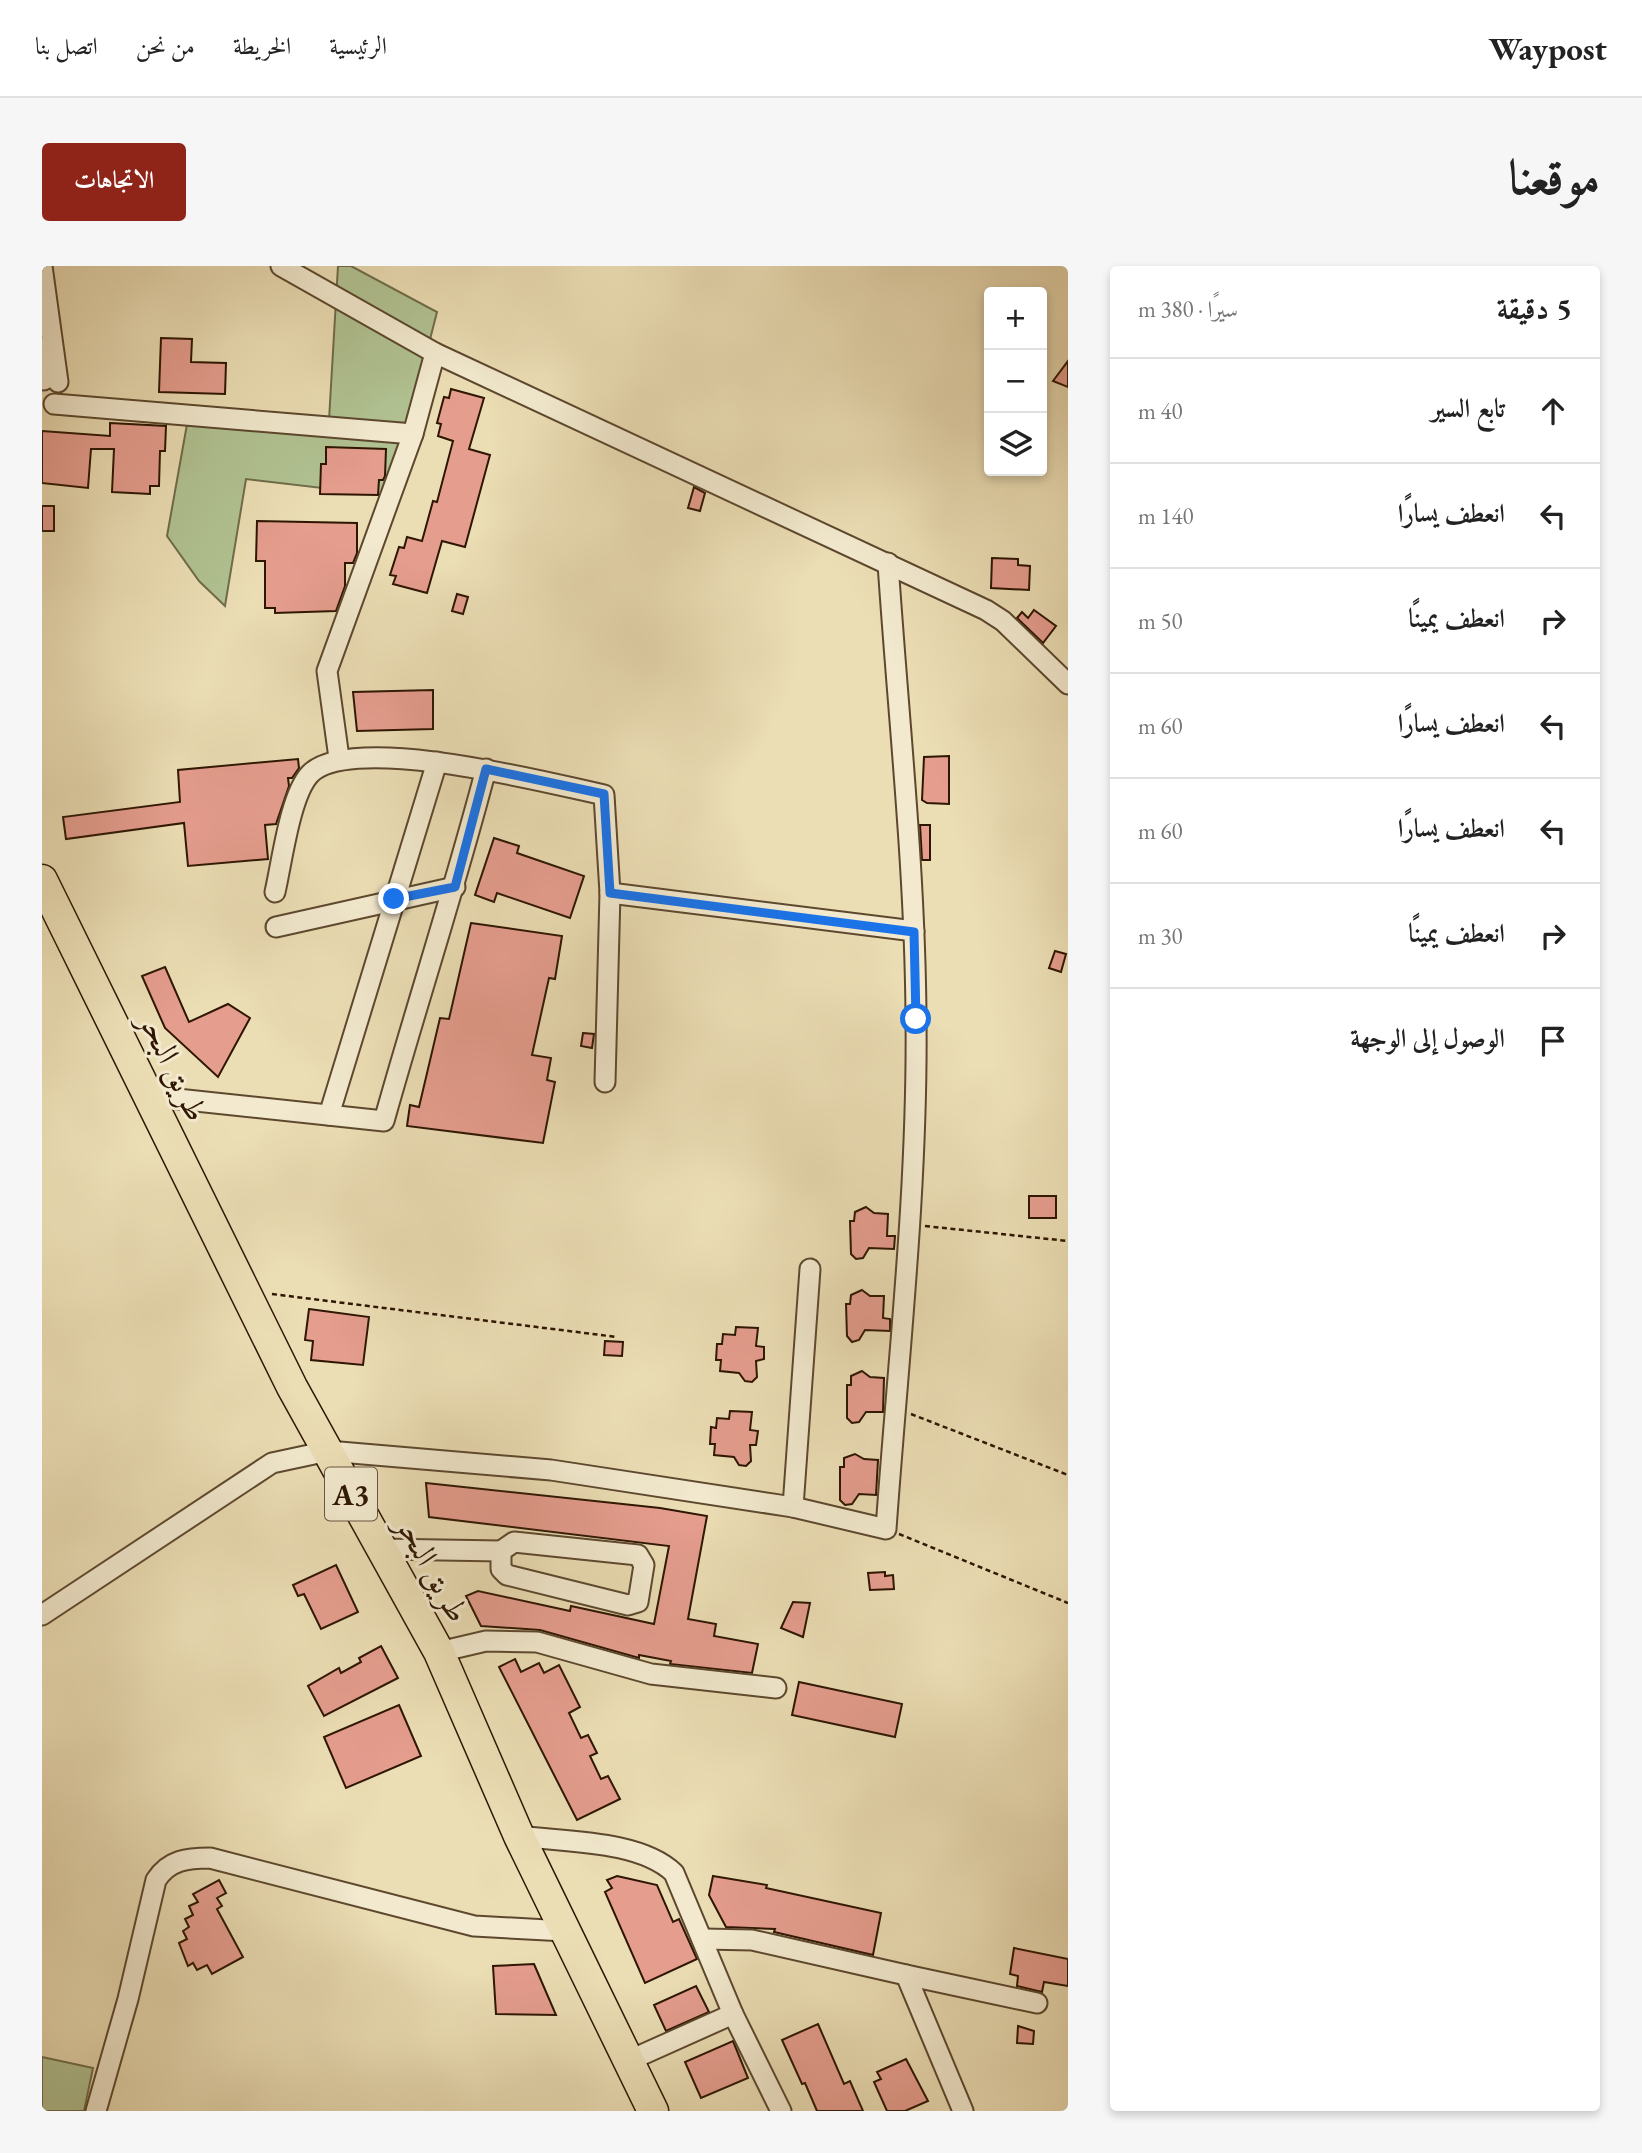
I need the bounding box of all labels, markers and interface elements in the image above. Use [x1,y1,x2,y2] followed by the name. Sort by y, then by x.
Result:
[1488,27,1607,70] text: Waypost
[35,30,98,61] text: اتصل بنا
[136,30,195,61] text: من نحن
[233,30,291,61] text: الخريطة
[329,30,387,61] text: الرئيسية
[42,143,186,221] button: الاتجاهات
[1508,145,1600,209] text: موقعنا
[984,287,1047,476] map controls
[984,287,1047,350] button: +
[1497,289,1572,328] text: 5 دقيقة
[1138,294,1238,324] text: سيرًا · 380 m
[984,350,1047,413] button: −
[1431,391,1505,425] text: تابع السير
[1534,392,1572,430] icon: ahead
[1138,396,1183,426] text: 40 m
[984,413,1047,476] button: layers
[1398,496,1505,530] text: انعطف يسارًا
[1534,497,1572,535] icon: left
[1138,501,1194,531] text: 140 m
[1408,601,1505,635] text: انعطف يمينًا
[1534,602,1572,640] icon: right
[1138,606,1183,636] text: 50 m
[1398,706,1505,740] text: انعطف يسارًا
[1534,707,1572,745] icon: left
[1138,711,1183,741] text: 60 m
[1398,811,1505,845] text: انعطف يسارًا
[1534,812,1572,850] icon: left
[1138,816,1183,846] text: 60 m
[378,883,409,914] route end
[1408,916,1505,950] text: انعطف يمينًا
[1534,917,1572,955] icon: right
[1138,921,1183,951] text: 30 m
[128,1003,218,1128] street label: طريق البحر
[900,1003,931,1034] route start
[1350,1021,1505,1055] text: الوصول إلى الوجهة
[1534,1022,1572,1060] icon: arrive
[325,1468,377,1520] road number: A3
[385,1506,479,1630] street label: طريق البحر

